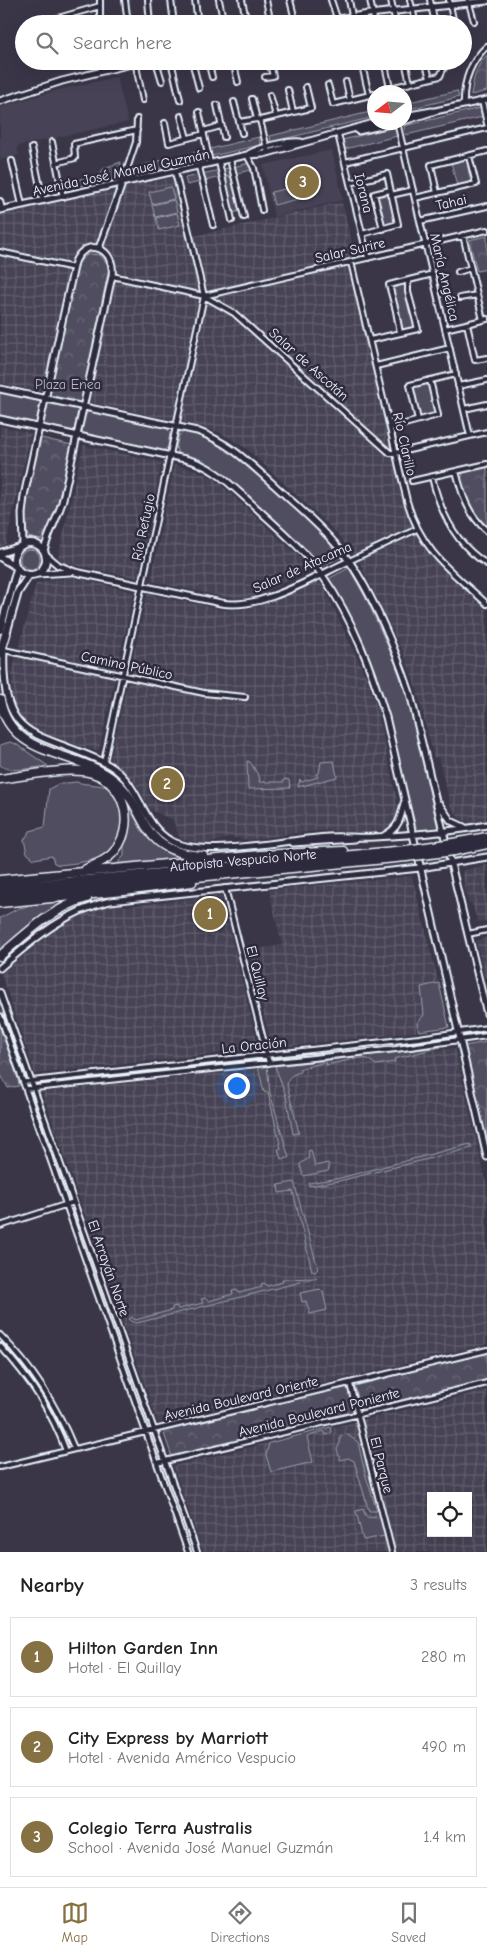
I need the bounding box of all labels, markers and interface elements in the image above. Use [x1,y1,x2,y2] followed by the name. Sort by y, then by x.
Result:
[15,15,472,70] search box
[33,29,61,57] icon: search
[73,32,172,54] text: Search here
[367,85,412,130] north arrow
[31,145,211,200] street label: Avenida José Manuel Guzmán
[287,163,319,201] pin: 3
[350,171,377,215] street label: Iorana
[434,191,468,214] street label: Tahai
[426,231,463,323] street label: María Angélica
[313,234,387,267] street label: Salar Surire
[265,324,352,405] street label: Salar de Ascotán
[35,376,101,393] park label: Plaza Enea
[389,411,420,478] street label: Río Clarillo
[128,492,159,562] street label: Río Refugio
[250,538,354,597] street label: Salar de Atacama
[79,647,174,684] street label: Camino Público
[151,765,183,803] pin: 2
[169,846,317,875] street label: Autopista Vespucio Norte
[194,895,226,933] pin: 1
[242,944,273,1003] street label: El Quillay
[221,1034,287,1057] street label: La Oración
[224,1073,250,1099] your location
[84,1218,133,1319] street label: El Arrayán Norte
[163,1372,320,1424] street label: Avenida Boulevard Oriente
[237,1384,401,1441] street label: Avenida Boulevard Poniente
[366,1435,397,1495] street label: El Parque
[427,1492,472,1537] map controls
[427,1492,472,1537] button: locate
[20,1573,84,1597] text: Nearby
[410,1576,467,1594] text: 3 results
[68,1637,218,1659] text: Hilton Garden Inn
[34,1648,40,1666] text: 1
[421,1648,466,1666] text: 280 m
[68,1659,181,1677] text: Hotel · El Quillay
[68,1727,268,1749] text: City Express by Marriott
[33,1738,41,1756] text: 2
[421,1738,466,1756] text: 490 m
[68,1749,296,1767] text: Hotel · Avenida Américo Vespucio
[68,1817,252,1839] text: Colegio Terra Australis
[33,1828,41,1846] text: 3
[423,1828,466,1846] text: 1.4 km
[68,1839,333,1857] text: School · Avenida José Manuel Guzmán
[61,1899,89,1946] tab: Map
[210,1899,270,1946] tab: Directions
[391,1899,426,1946] tab: Saved

